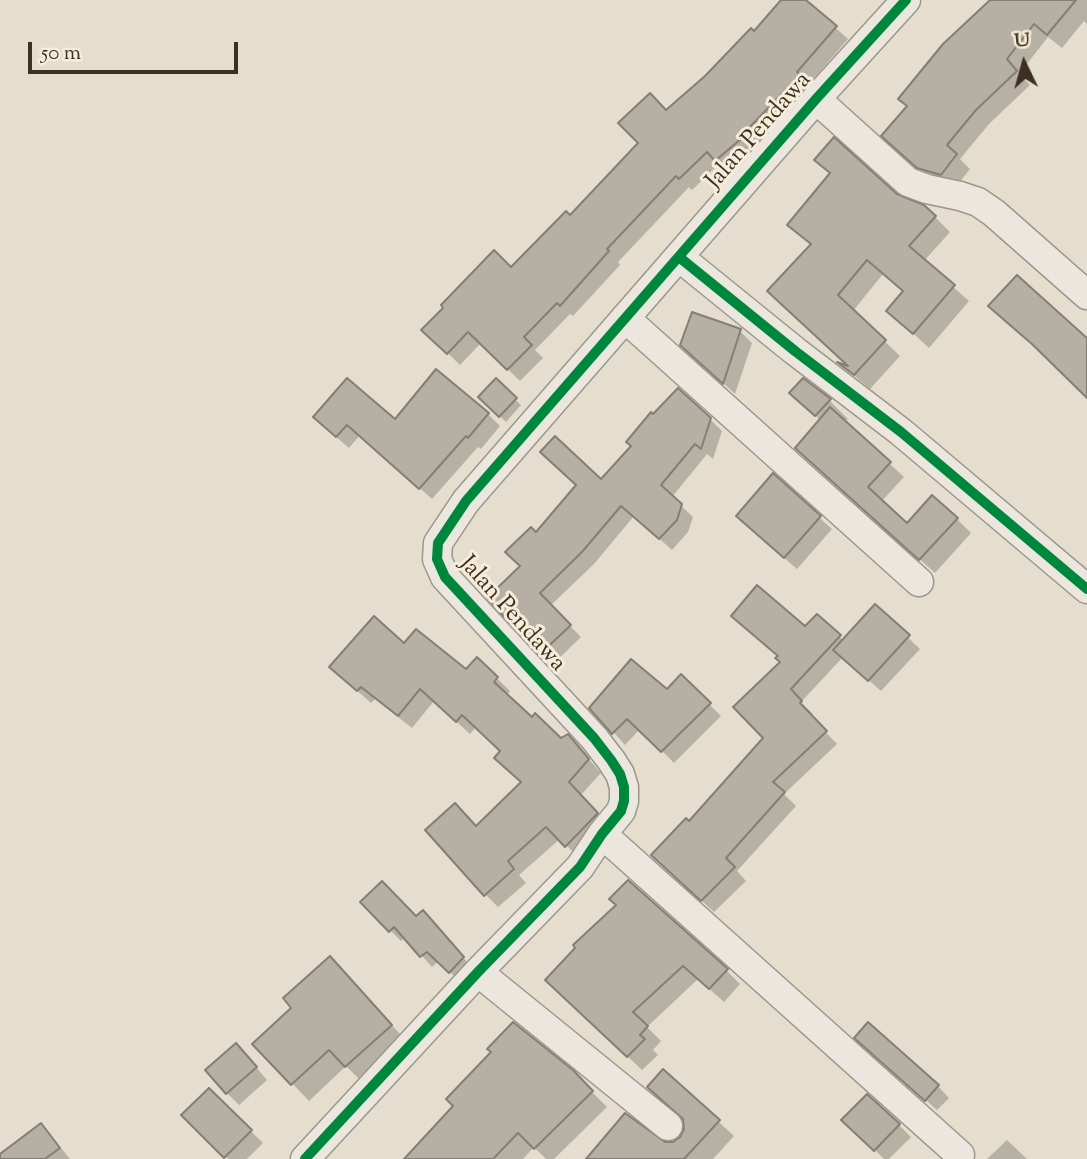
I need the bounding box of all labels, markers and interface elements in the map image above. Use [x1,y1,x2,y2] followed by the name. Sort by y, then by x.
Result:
[1013,27,1031,56] text: U
[32,28,242,72] scale bar
[989,28,1059,98] north arrow
[41,39,81,69] text: 50 m
[701,67,819,197] street label: Jalan Pendawa
[451,551,571,679] street label: Jalan Pendawa

